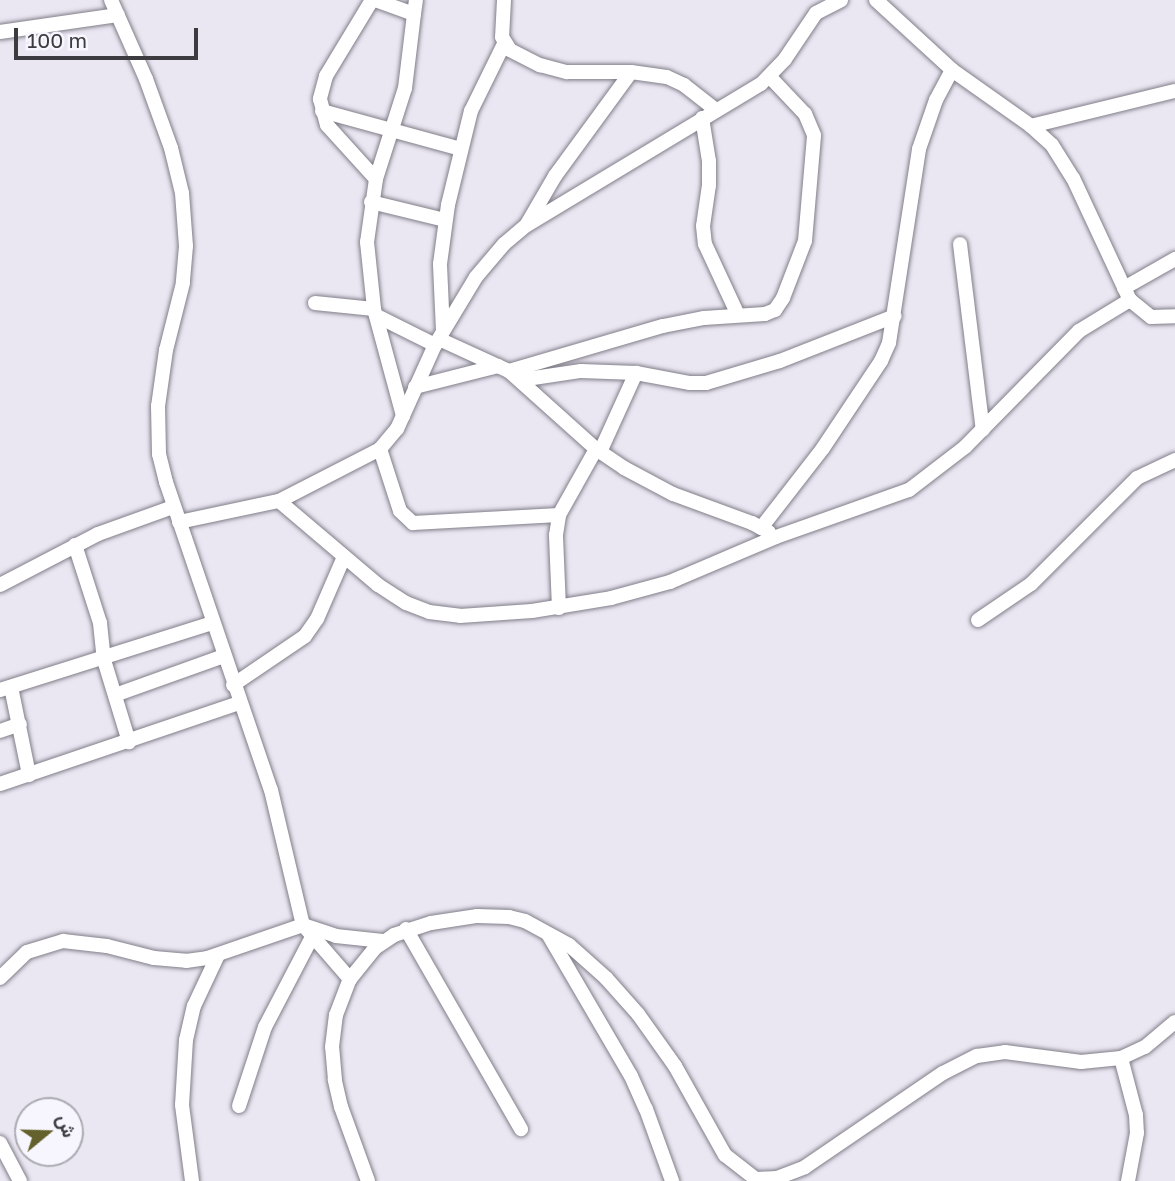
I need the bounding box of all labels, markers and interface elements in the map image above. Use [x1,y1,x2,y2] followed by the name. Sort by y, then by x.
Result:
[18,14,201,58] scale bar
[27,27,87,53] text: 100 m
[14,1097,84,1167] north arrow
[53,1111,82,1140] text: ش

